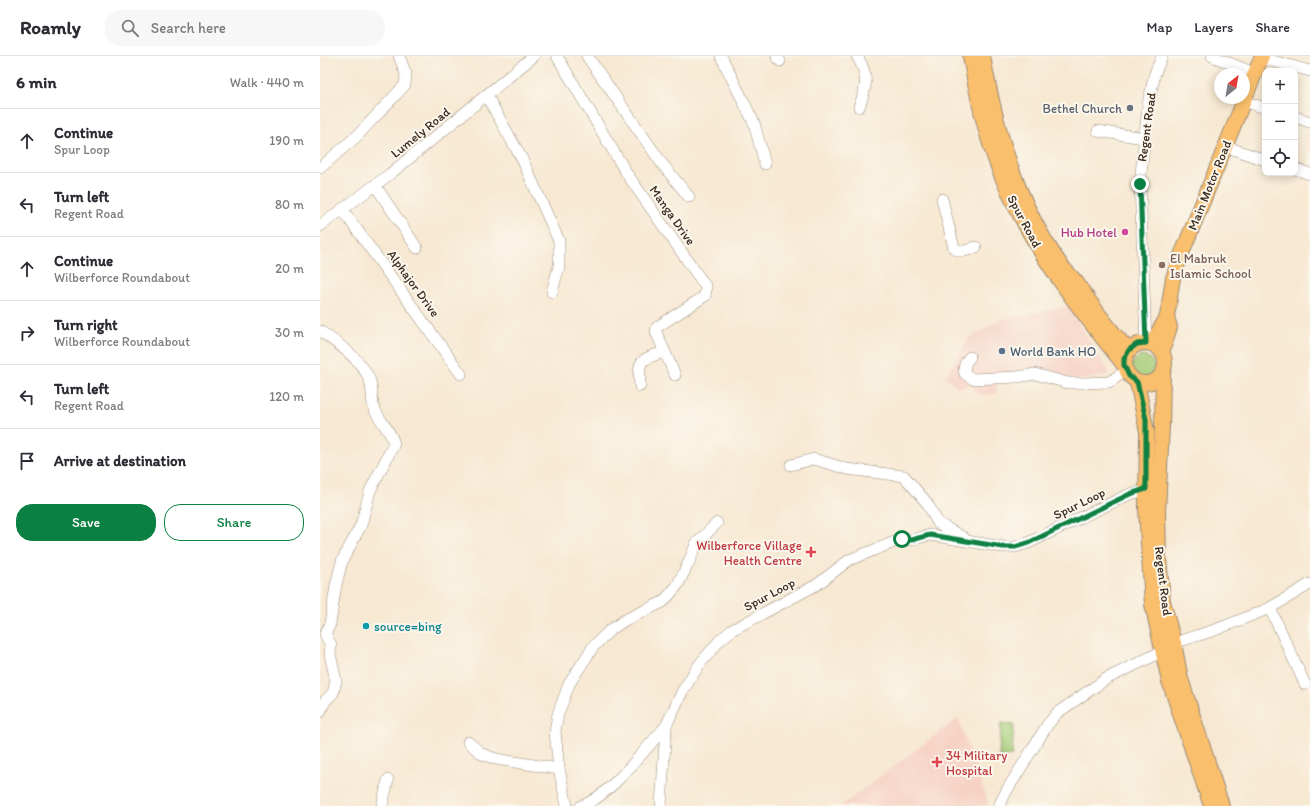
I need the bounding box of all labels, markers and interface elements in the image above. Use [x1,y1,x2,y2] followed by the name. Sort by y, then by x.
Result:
[105,10,385,46] search box
[20,16,81,39] text: Roamly
[119,17,141,39] icon: search
[151,19,226,37] text: Search here
[1147,19,1172,36] text: Map
[1194,19,1233,36] text: Layers
[1255,19,1290,36] text: Share
[1214,68,1250,104] north arrow
[1262,68,1298,176] map controls
[1262,68,1298,104] button: +
[16,72,57,92] text: 6 min
[230,75,304,90] text: Walk · 440 m
[1134,91,1159,163] street label: Regent Road
[1043,101,1122,116] place label: Bethel Church
[1125,103,1135,113] marker: Bethel Church
[388,104,453,161] street label: Lumely Road
[1262,104,1298,140] button: −
[54,124,113,142] text: Continue
[16,130,38,152] icon: ahead
[269,133,304,148] text: 190 m
[1185,138,1234,232] street label: Main Motor Road
[1262,140,1298,176] button: locate
[54,142,110,157] text: Spur Loop
[1131,175,1149,193] route end
[647,183,699,248] street label: Manga Drive
[54,188,109,206] text: Turn left
[1004,192,1045,250] street label: Spur Road
[16,194,38,216] icon: left
[275,197,304,212] text: 80 m
[54,206,124,221] text: Regent Road
[1061,225,1117,240] place label: Hub Hotel
[1120,227,1130,237] marker: Hub Hotel
[384,247,443,320] street label: Alphajor Drive
[1170,251,1252,281] place label: El Mabruk Islamic School
[54,252,113,270] text: Continue
[16,258,38,280] icon: ahead
[1157,260,1167,270] marker: El Mabruk Islamic School
[275,261,304,276] text: 20 m
[54,270,190,285] text: Wilberforce Roundabout
[54,316,118,334] text: Turn right
[16,322,38,344] icon: right
[275,325,304,340] text: 30 m
[54,334,190,349] text: Wilberforce Roundabout
[1010,344,1096,359] place label: World Bank HO
[997,346,1007,356] marker: World Bank HO
[54,380,109,398] text: Turn left
[16,386,38,408] icon: left
[269,389,304,404] text: 120 m
[54,398,124,413] text: Regent Road
[16,450,38,472] icon: arrive
[54,452,186,470] text: Arrive at destination
[1051,484,1108,522] street label: Spur Loop
[16,504,156,541] button: Save
[164,504,304,541] button: Share
[893,530,911,548] route start
[696,538,802,568] place label: Wilberforce Village Health Centre
[1152,545,1175,617] street label: Regent Road
[805,546,817,558] marker: Wilberforce Village Health Centre
[741,575,798,614] street label: Spur Loop
[374,619,442,634] place label: source=bing
[361,621,371,631] marker: source=bing
[946,748,1007,778] place label: 34 Military Hospital
[931,756,943,768] marker: 34 Military Hospital

